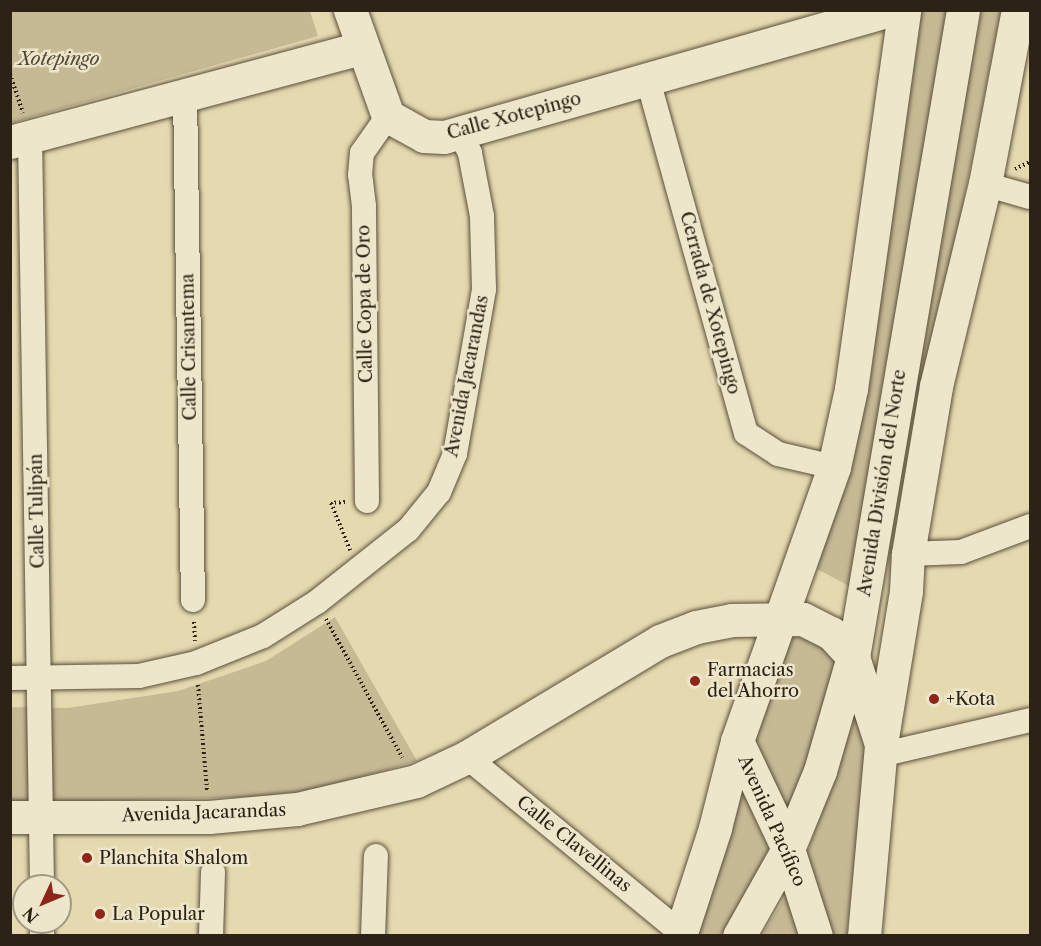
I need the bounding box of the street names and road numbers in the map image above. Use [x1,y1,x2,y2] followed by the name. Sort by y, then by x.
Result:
[444,88,584,144] street label: Calle Xotepingo
[675,209,745,397] street label: Cerrada de Xotepingo
[353,225,377,383] street label: Calle Copa de Oro
[177,273,201,421] street label: Calle Crisantema
[441,293,493,459] street label: Avenida Jacarandas
[853,368,911,598] street label: Avenida División del Norte
[25,453,49,569] street label: Calle Tulipán
[733,752,811,890] street label: Avenida Pacífico
[512,791,636,897] street label: Calle Clavellinas
[121,799,287,827] street label: Avenida Jacarandas

